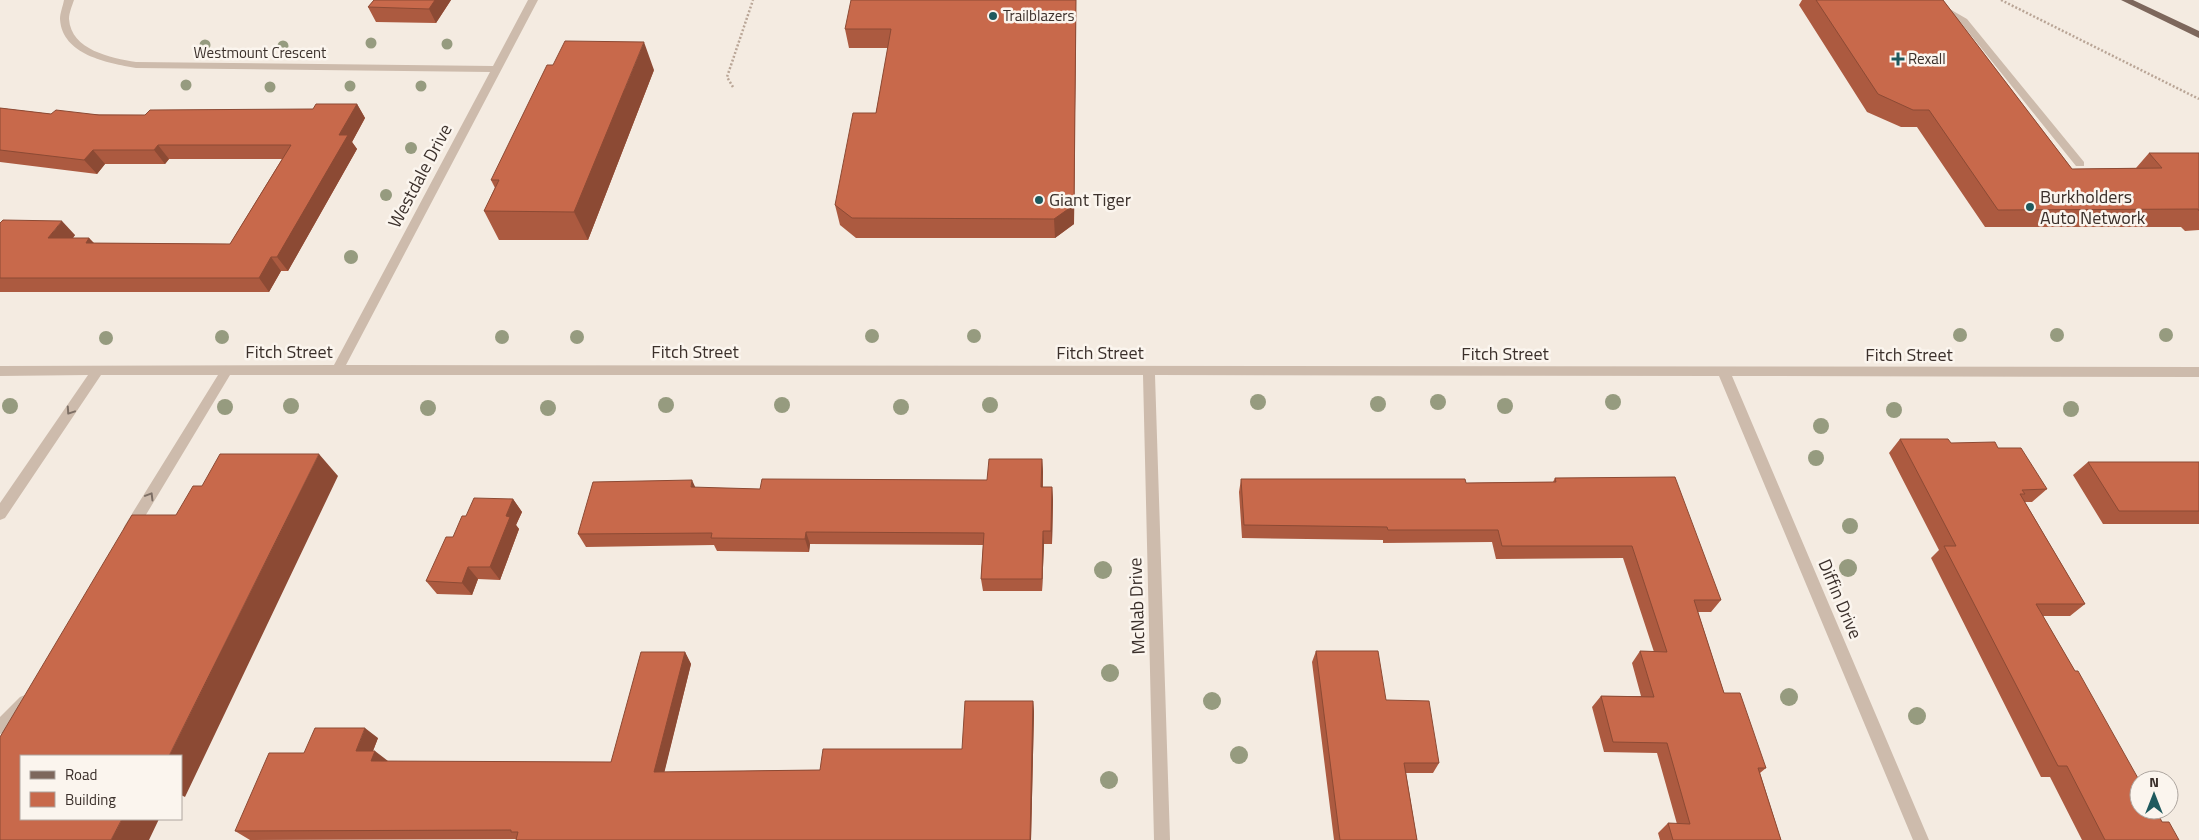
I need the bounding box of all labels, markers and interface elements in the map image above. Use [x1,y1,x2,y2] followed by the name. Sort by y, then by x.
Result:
[1003,4,1074,27] place label: Trailblazers
[987,10,999,22] marker: Trailblazers
[194,41,327,64] street label: Westmount Crescent
[1908,47,1946,70] place label: Rexall
[1892,53,1904,65] marker: Rexall
[381,119,458,233] street label: Westdale Drive
[2040,183,2146,231] place label: Burkholders Auto Network
[1049,186,1131,213] place label: Giant Tiger
[1033,194,1045,206] marker: Giant Tiger
[2024,201,2036,213] marker: Burkholders Auto Network
[245,338,333,365] street label: Fitch Street
[651,338,739,365] street label: Fitch Street
[1056,339,1144,366] street label: Fitch Street
[1461,340,1549,367] street label: Fitch Street
[1865,341,1953,368] street label: Fitch Street
[67,405,76,414] one-way arrow
[143,493,153,502] one-way arrow
[1812,555,1869,643] street label: Diffin Drive
[1121,557,1152,655] street label: McNab Drive
[20,755,182,820] legend
[65,763,97,786] text: Road
[2129,770,2179,820] north arrow
[2149,771,2159,792] text: N
[65,788,116,811] text: Building

